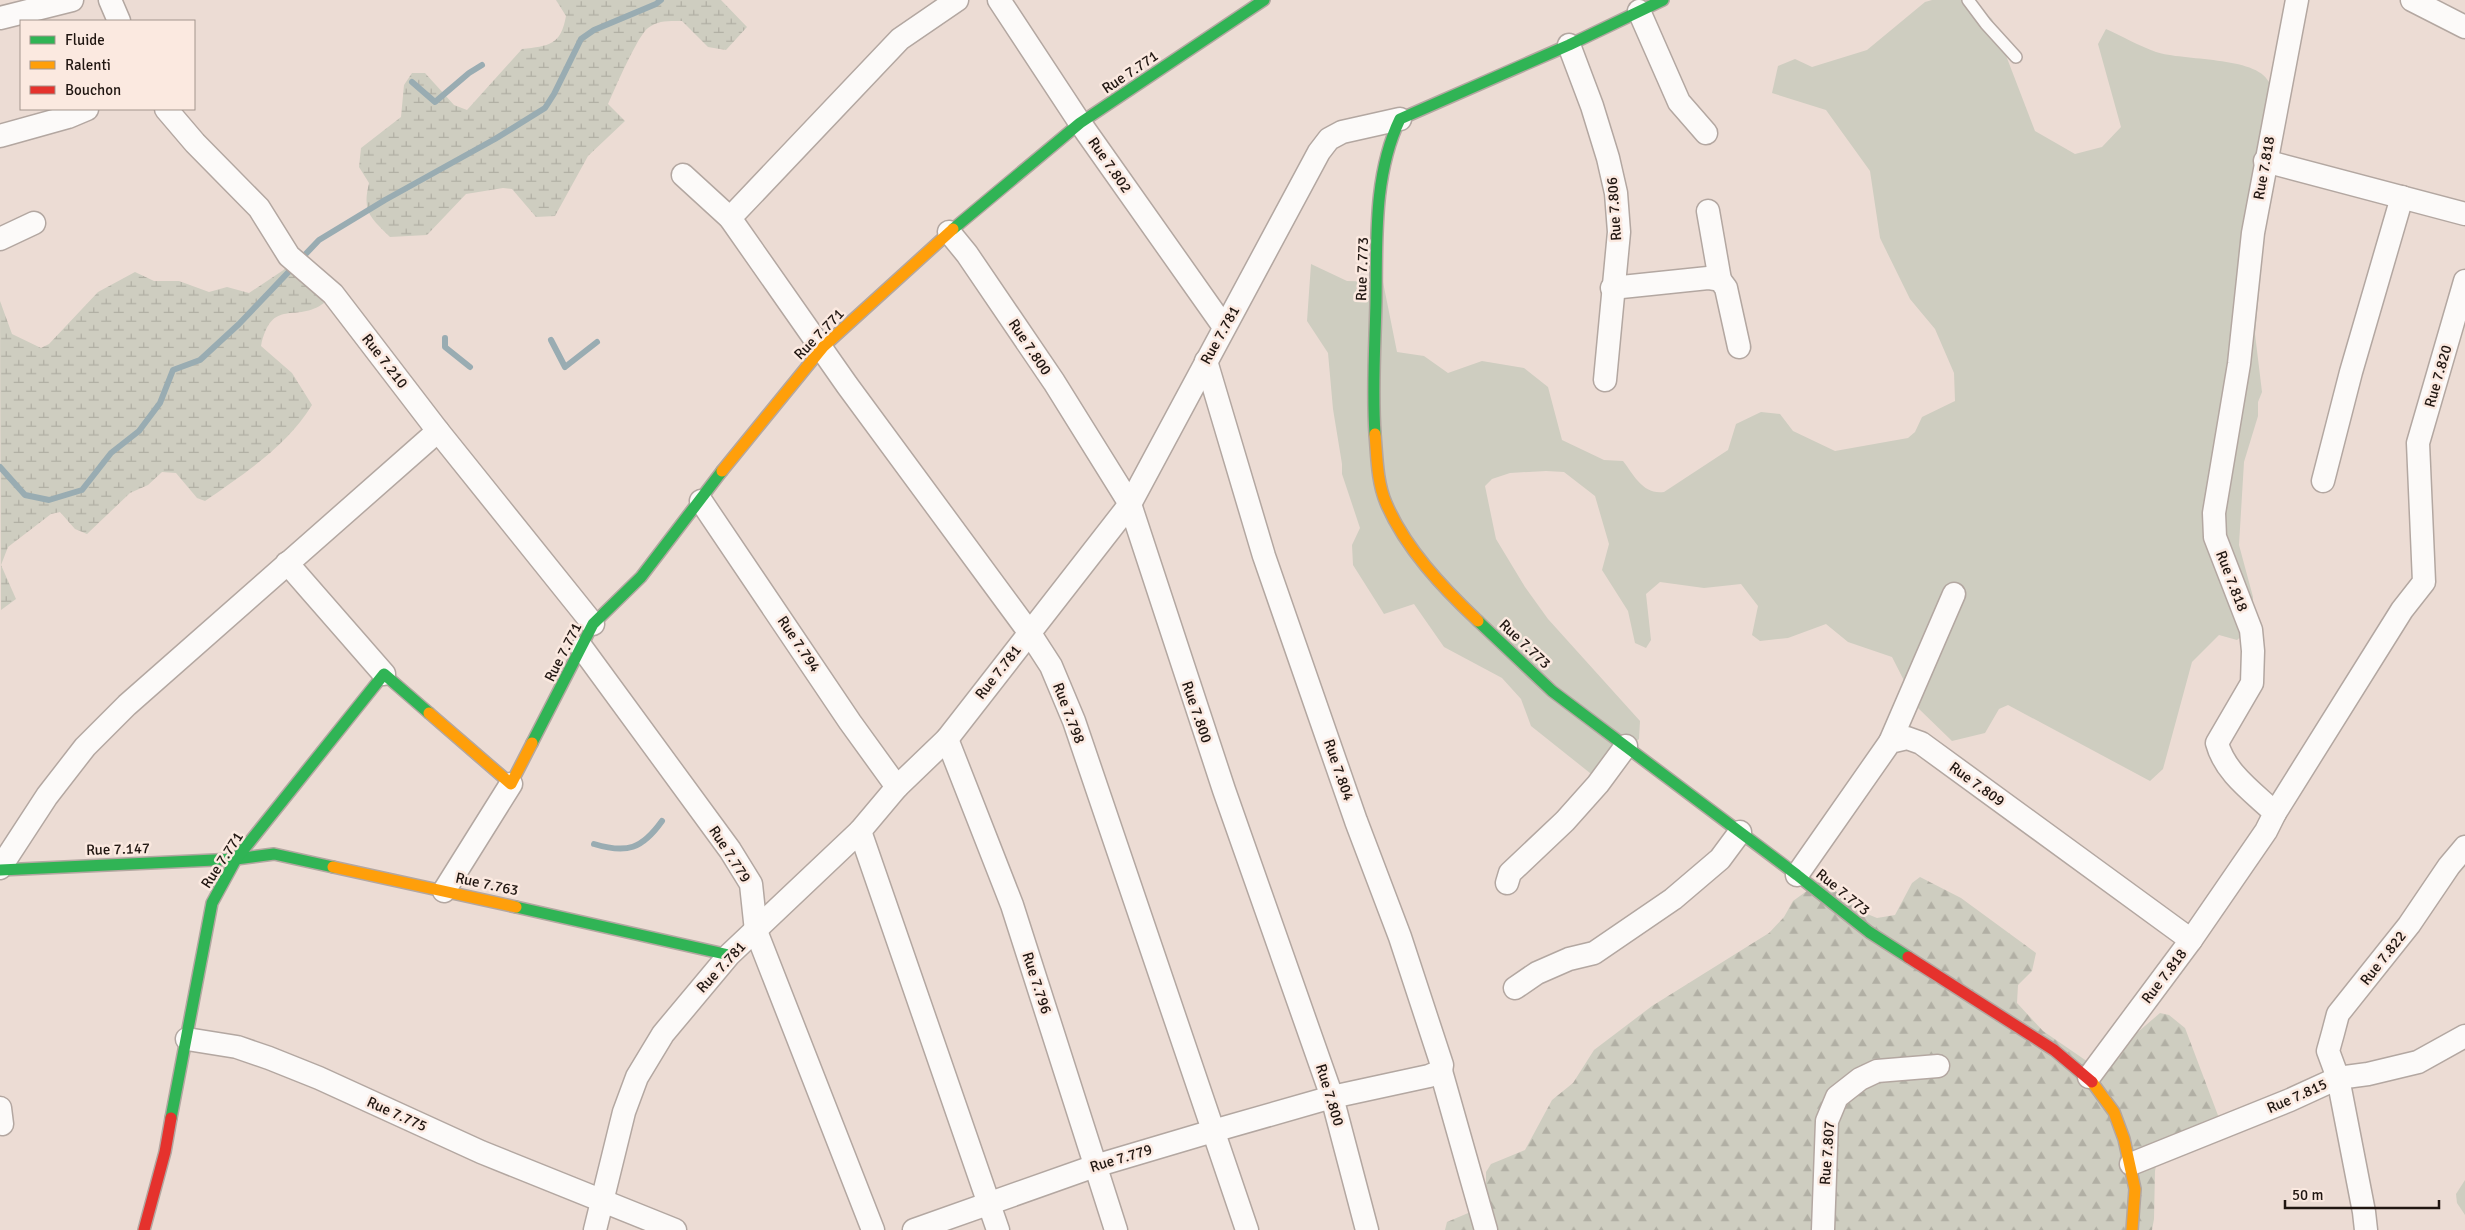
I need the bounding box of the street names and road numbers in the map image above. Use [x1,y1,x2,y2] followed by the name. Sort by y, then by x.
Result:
[1098,47,1162,97] street label: Rue 7.771
[1084,134,1136,196] street label: Rue 7.802
[2250,135,2278,201] street label: Rue 7.818
[1603,176,1625,242] street label: Rue 7.806
[1352,237,1372,301] street label: Rue 7.773
[1197,303,1243,367] street label: Rue 7.781
[790,305,848,363] street label: Rue 7.771
[1005,315,1055,379] street label: Rue 7.800
[358,330,412,392] street label: Rue 7.210
[2421,343,2455,409] street label: Rue 7.820
[2212,548,2252,614] street label: Rue 7.818
[774,612,824,676] street label: Rue 7.794
[1495,616,1555,672] street label: Rue 7.773
[540,619,586,685] street label: Rue 7.771
[971,641,1025,703] street label: Rue 7.781
[1178,679,1216,745] street label: Rue 7.800
[1049,680,1089,746] street label: Rue 7.798
[1320,737,1358,803] street label: Rue 7.804
[1946,758,2008,810] street label: Rue 7.809
[705,822,755,886] street label: Rue 7.779
[197,828,247,892] street label: Rue 7.771
[86,839,150,859] street label: Rue 7.147
[1812,865,1874,919] street label: Rue 7.773
[454,869,520,899] street label: Rue 7.763
[2356,927,2410,989] street label: Rue 7.822
[693,937,749,997] street label: Rue 7.781
[2138,945,2190,1007] street label: Rue 7.818
[1019,950,1055,1016] street label: Rue 7.796
[1312,1062,1348,1128] street label: Rue 7.800
[2264,1075,2330,1117] street label: Rue 7.815
[364,1093,430,1135] street label: Rue 7.775
[1816,1120,1838,1186] street label: Rue 7.807
[1088,1140,1154,1176] street label: Rue 7.779

